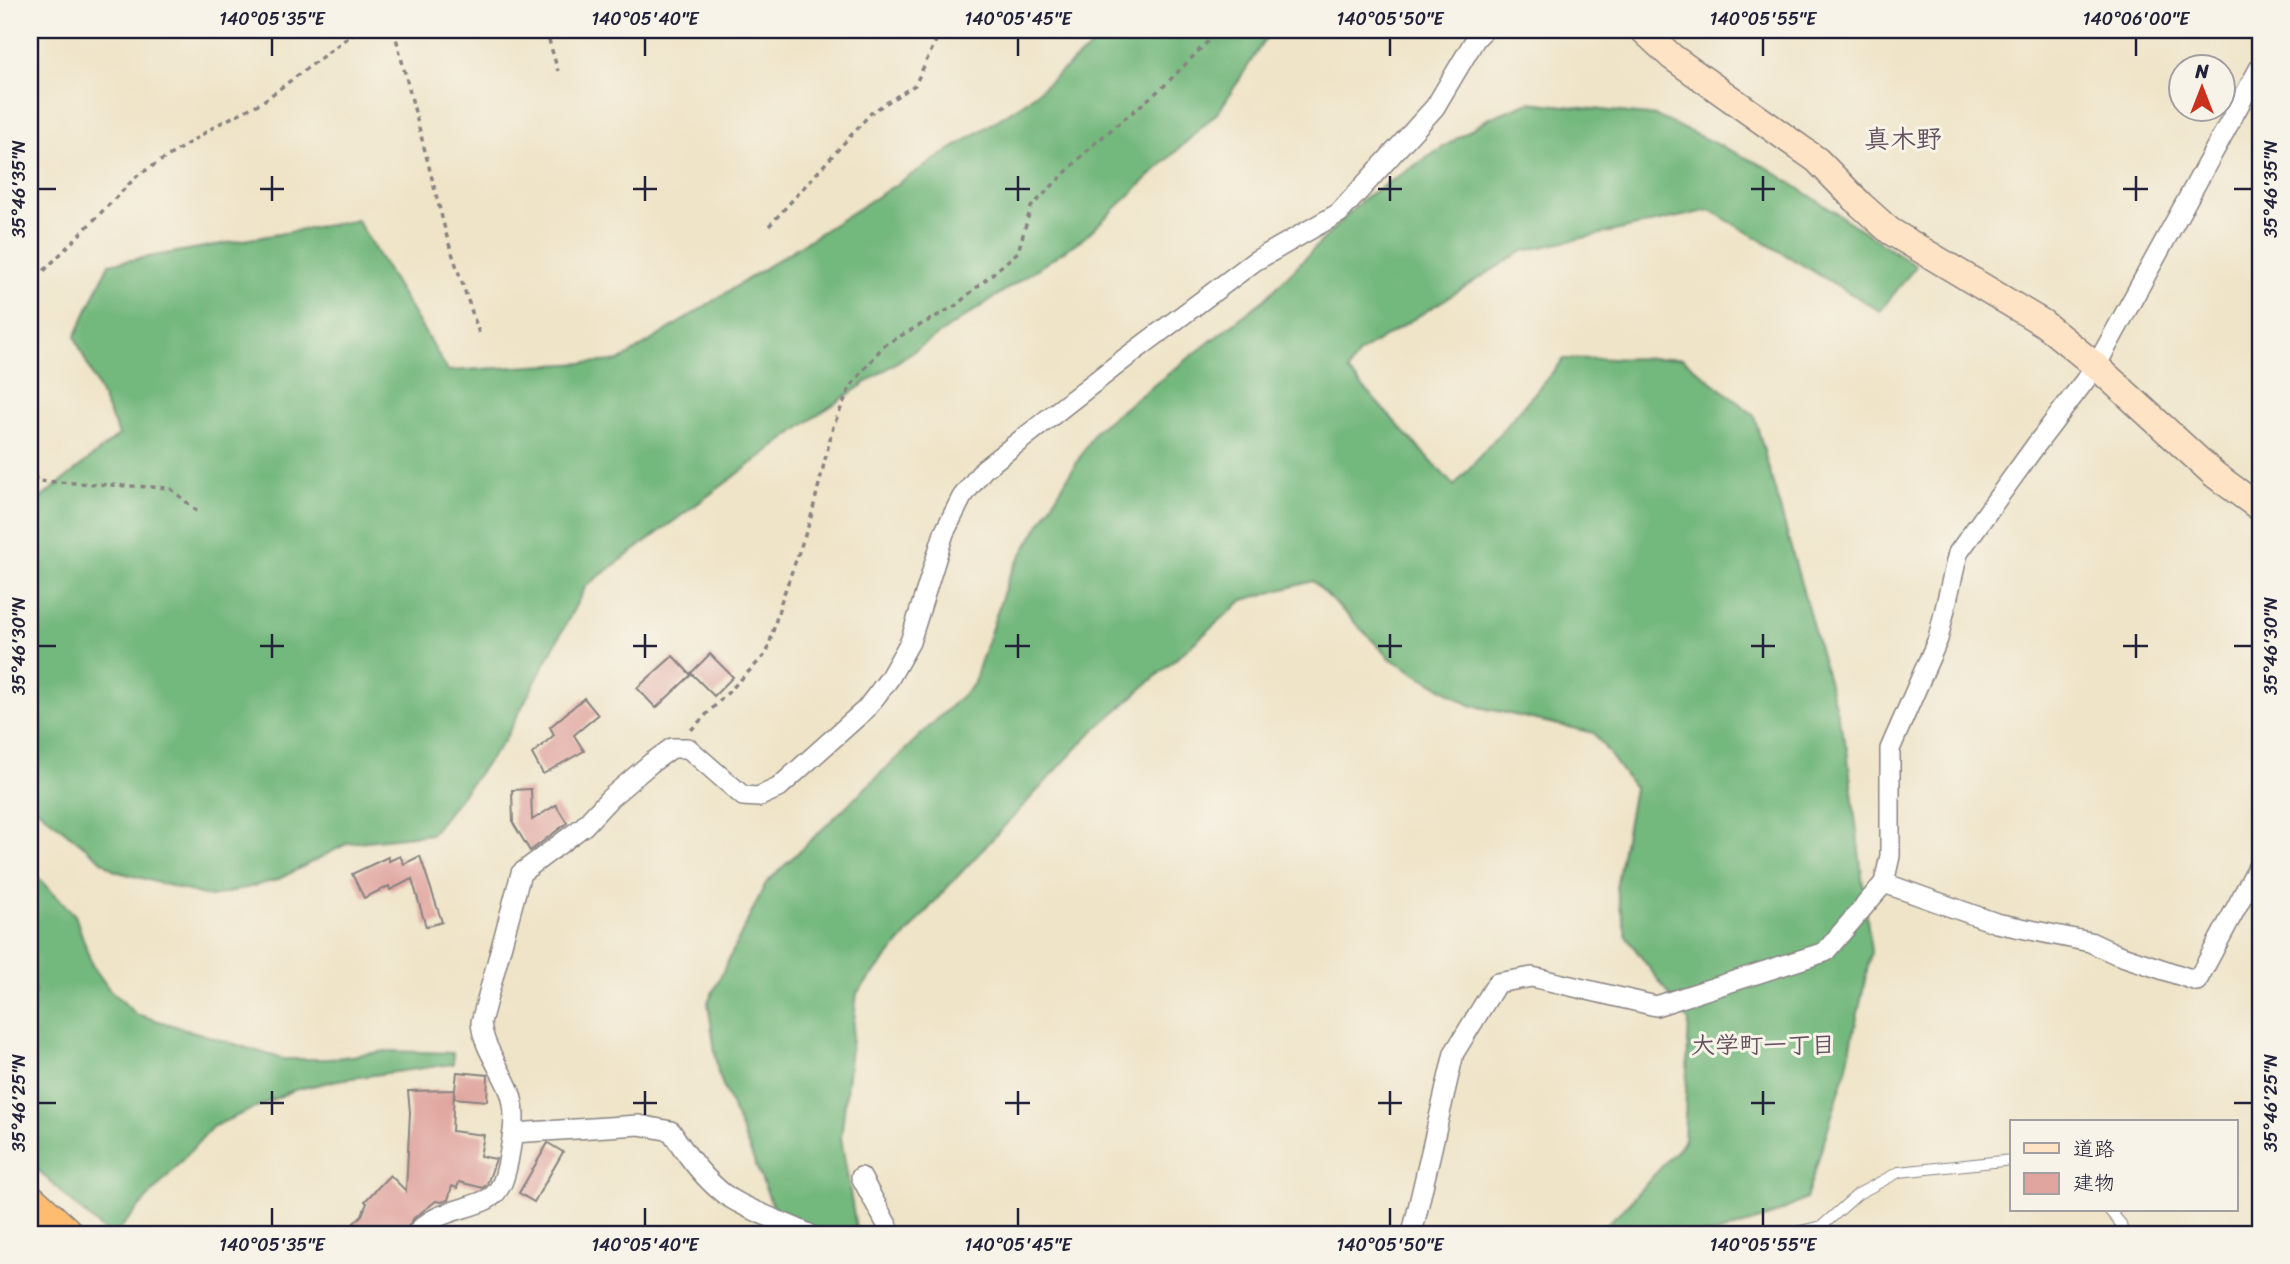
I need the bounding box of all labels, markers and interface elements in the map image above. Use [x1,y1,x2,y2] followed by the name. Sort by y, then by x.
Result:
[219,3,326,35] text: 140°05'35"E
[591,3,700,35] text: 140°05'40"E
[965,3,1072,35] text: 140°05'45"E
[1337,3,1444,35] text: 140°05'50"E
[1710,3,1817,35] text: 140°05'55"E
[2083,3,2190,35] text: 140°06'00"E
[2168,52,2238,122] north arrow
[2194,55,2209,88] text: N
[1864,116,1942,162] district label: 真木野
[3,140,35,238] text: 35°46'35"N
[2255,140,2287,238] text: 35°46'35"N
[3,597,35,695] text: 35°46'30"N
[2255,597,2287,695] text: 35°46'30"N
[1691,1024,1835,1066] district label: 大学町一丁目
[3,1053,35,1152] text: 35°46'25"N
[2255,1053,2287,1152] text: 35°46'25"N
[2010,1120,2238,1212] legend
[2073,1130,2115,1168] text: 道路
[2073,1164,2115,1202] text: 建物
[219,1229,326,1261] text: 140°05'35"E
[591,1229,700,1261] text: 140°05'40"E
[965,1229,1072,1261] text: 140°05'45"E
[1337,1229,1444,1261] text: 140°05'50"E
[1710,1229,1817,1261] text: 140°05'55"E

